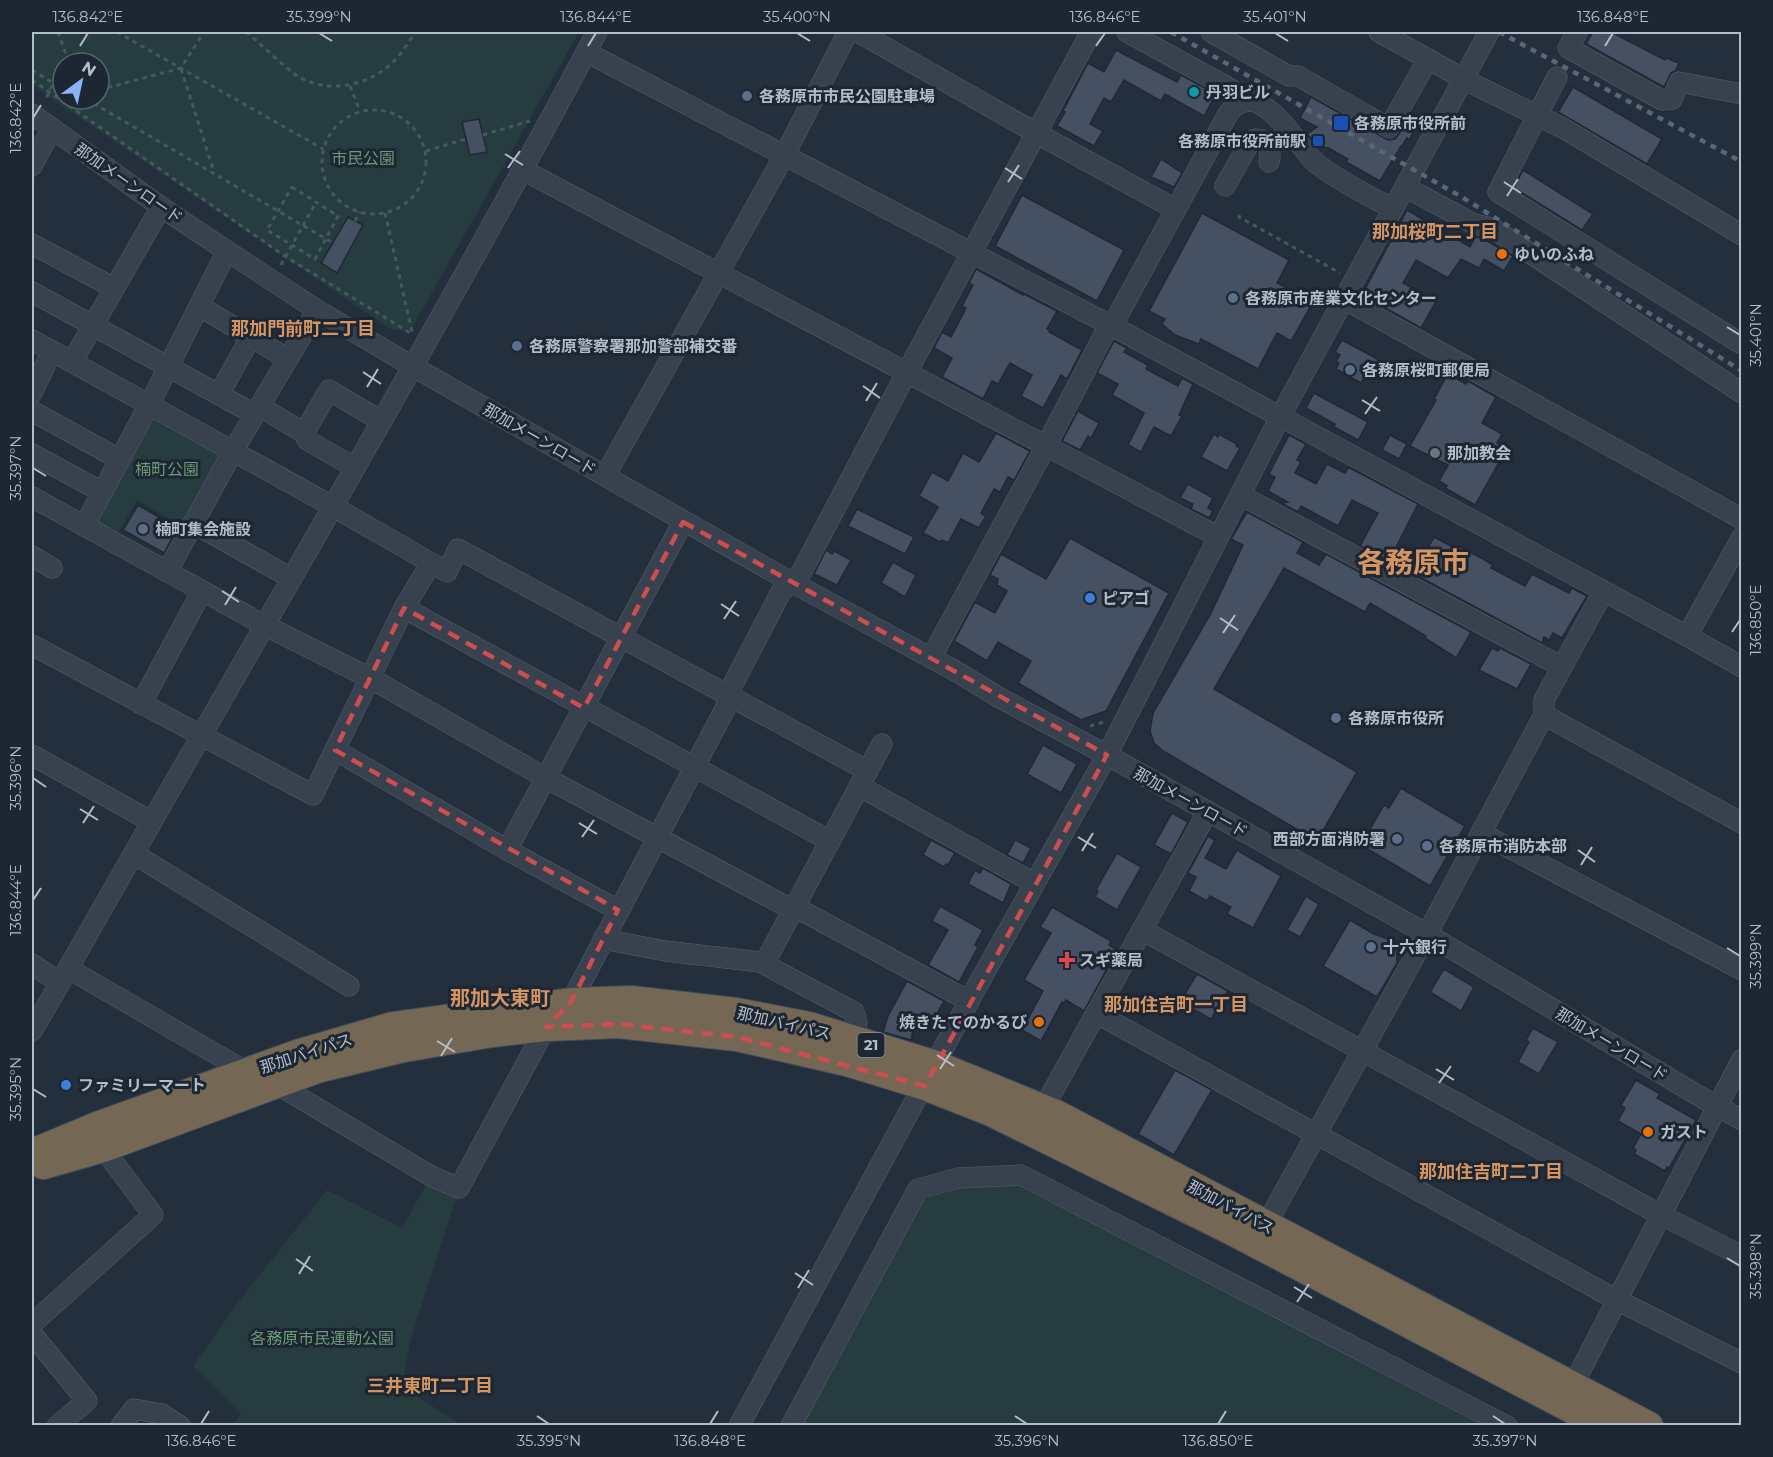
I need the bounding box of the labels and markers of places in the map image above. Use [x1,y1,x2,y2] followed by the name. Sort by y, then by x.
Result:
[1206,83,1270,102] place label: 丹羽ビル
[1187,85,1201,99] marker: 丹羽ビル
[759,87,935,106] place label: 各務原市市民公園駐車場
[740,89,754,103] marker: 各務原市市民公園駐車場
[1332,114,1350,132] marker: 各務原市役所前
[1354,114,1466,133] place label: 各務原市役所前
[1178,132,1306,151] place label: 各務原市役所前駅
[1311,134,1325,148] marker: 各務原市役所前駅
[1514,245,1594,264] place label: ゆいのふね
[1495,247,1509,261] marker: ゆいのふね
[1245,289,1437,308] place label: 各務原市産業文化センター
[1226,291,1240,305] marker: 各務原市産業文化センター
[529,337,737,356] place label: 各務原警察署那加警部補交番
[510,339,524,353] marker: 各務原警察署那加警部補交番
[1362,361,1490,380] place label: 各務原桜町郵便局
[1343,363,1357,377] marker: 各務原桜町郵便局
[1447,444,1511,463] place label: 那加教会
[1428,446,1442,460] marker: 那加教会
[155,520,251,539] place label: 楠町集会施設
[136,522,150,536] marker: 楠町集会施設
[1102,589,1150,608] place label: ピアゴ
[1083,591,1097,605] marker: ピアゴ
[1348,709,1444,728] place label: 各務原市役所
[1329,711,1343,725] marker: 各務原市役所
[1273,830,1385,849] place label: 西部方面消防署
[1390,832,1404,846] marker: 西部方面消防署
[1439,837,1567,856] place label: 各務原市消防本部
[1420,839,1434,853] marker: 各務原市消防本部
[1383,938,1447,957] place label: 十六銀行
[1364,940,1378,954] marker: 十六銀行
[1079,951,1143,970] place label: スギ薬局
[1060,953,1074,967] marker: スギ薬局
[899,1013,1027,1032] place label: 焼きたてのかるび
[1032,1015,1046,1029] marker: 焼きたてのかるび
[78,1076,206,1095] place label: ファミリーマート
[59,1078,73,1092] marker: ファミリーマート
[1660,1123,1708,1142] place label: ガスト
[1641,1125,1655,1139] marker: ガスト

